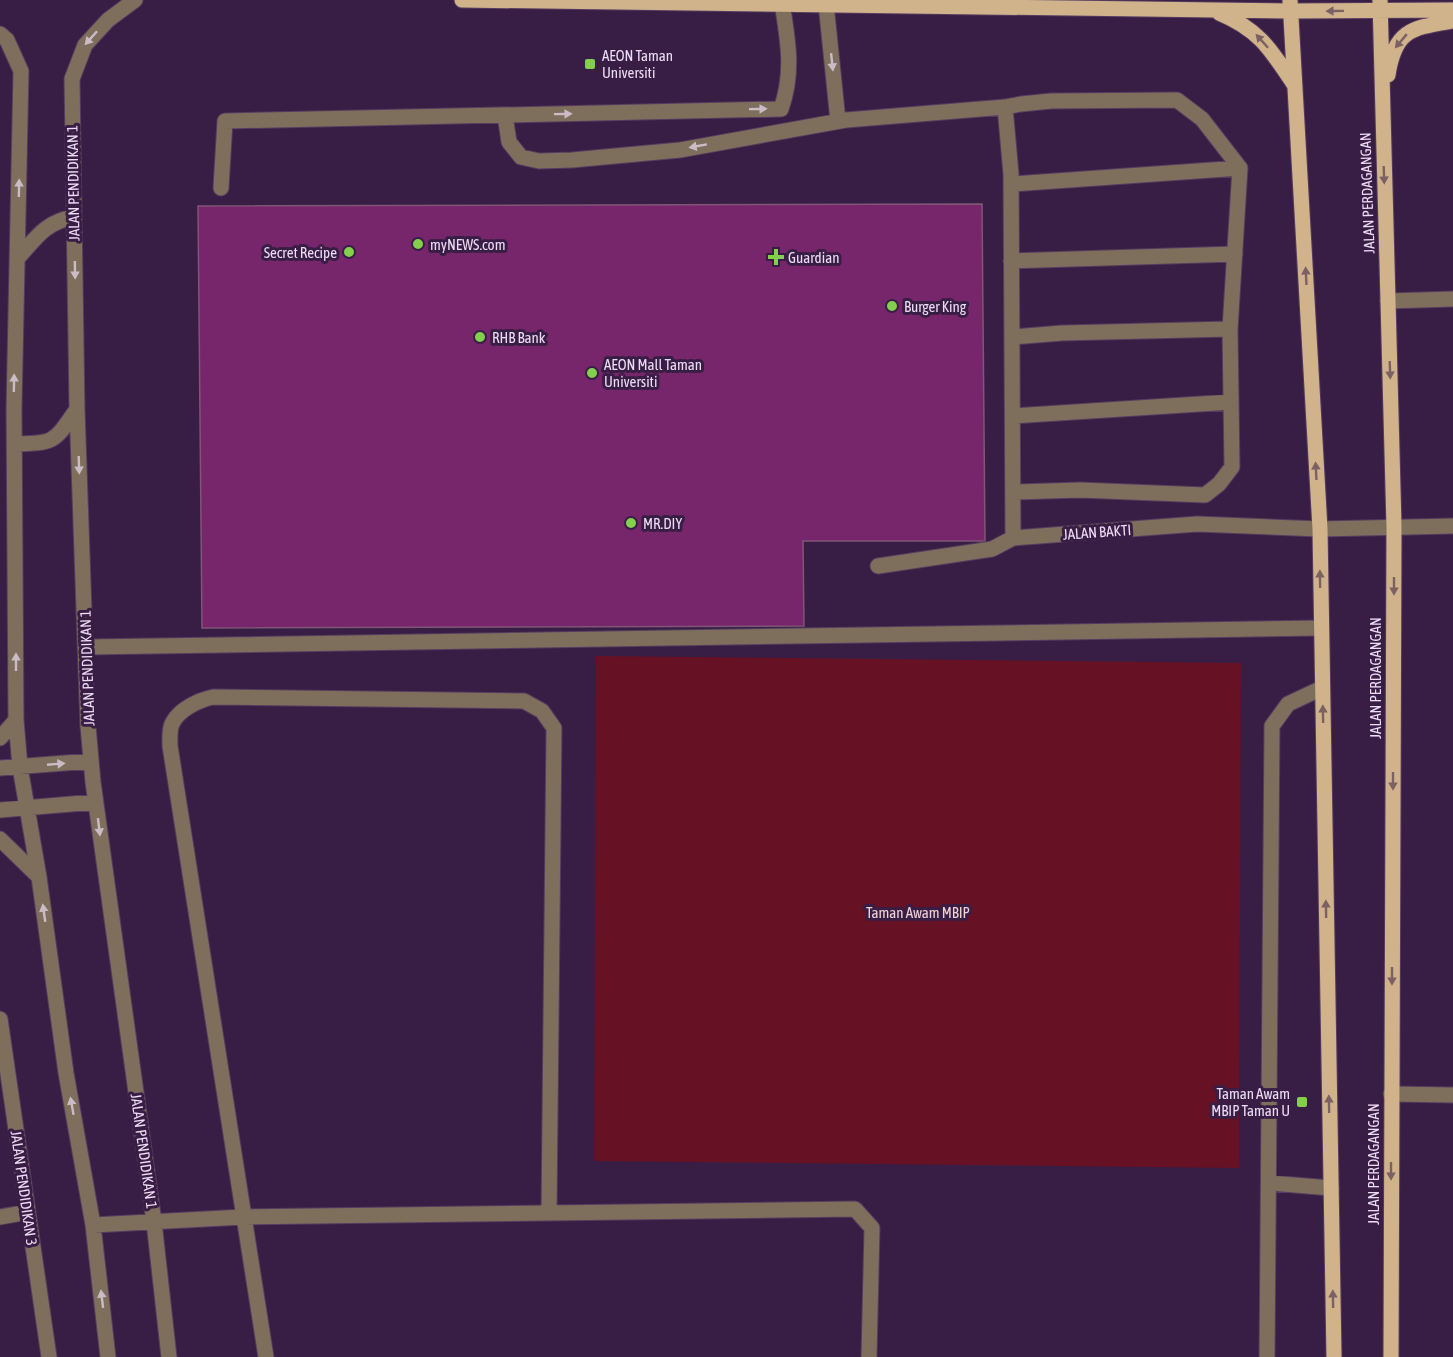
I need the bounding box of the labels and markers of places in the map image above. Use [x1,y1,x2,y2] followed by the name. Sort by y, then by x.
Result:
[602,47,673,81] place label: AEON Taman Universiti
[583,57,597,71] marker: AEON Taman Universiti
[430,236,505,253] place label: myNEWS.com
[411,237,425,251] marker: myNEWS.com
[264,244,337,261] place label: Secret Recipe
[342,245,356,259] marker: Secret Recipe
[788,249,839,266] place label: Guardian
[769,250,783,264] marker: Guardian
[904,298,967,315] place label: Burger King
[885,299,899,313] marker: Burger King
[492,329,546,346] place label: RHB Bank
[473,330,487,344] marker: RHB Bank
[604,356,702,390] place label: AEON Mall Taman Universiti
[585,366,599,380] marker: AEON Mall Taman Universiti
[643,515,682,532] place label: MR.DIY
[624,516,638,530] marker: MR.DIY
[1211,1085,1290,1119] place label: Taman Awam MBIP Taman U
[1295,1095,1309,1109] marker: Taman Awam MBIP Taman U

